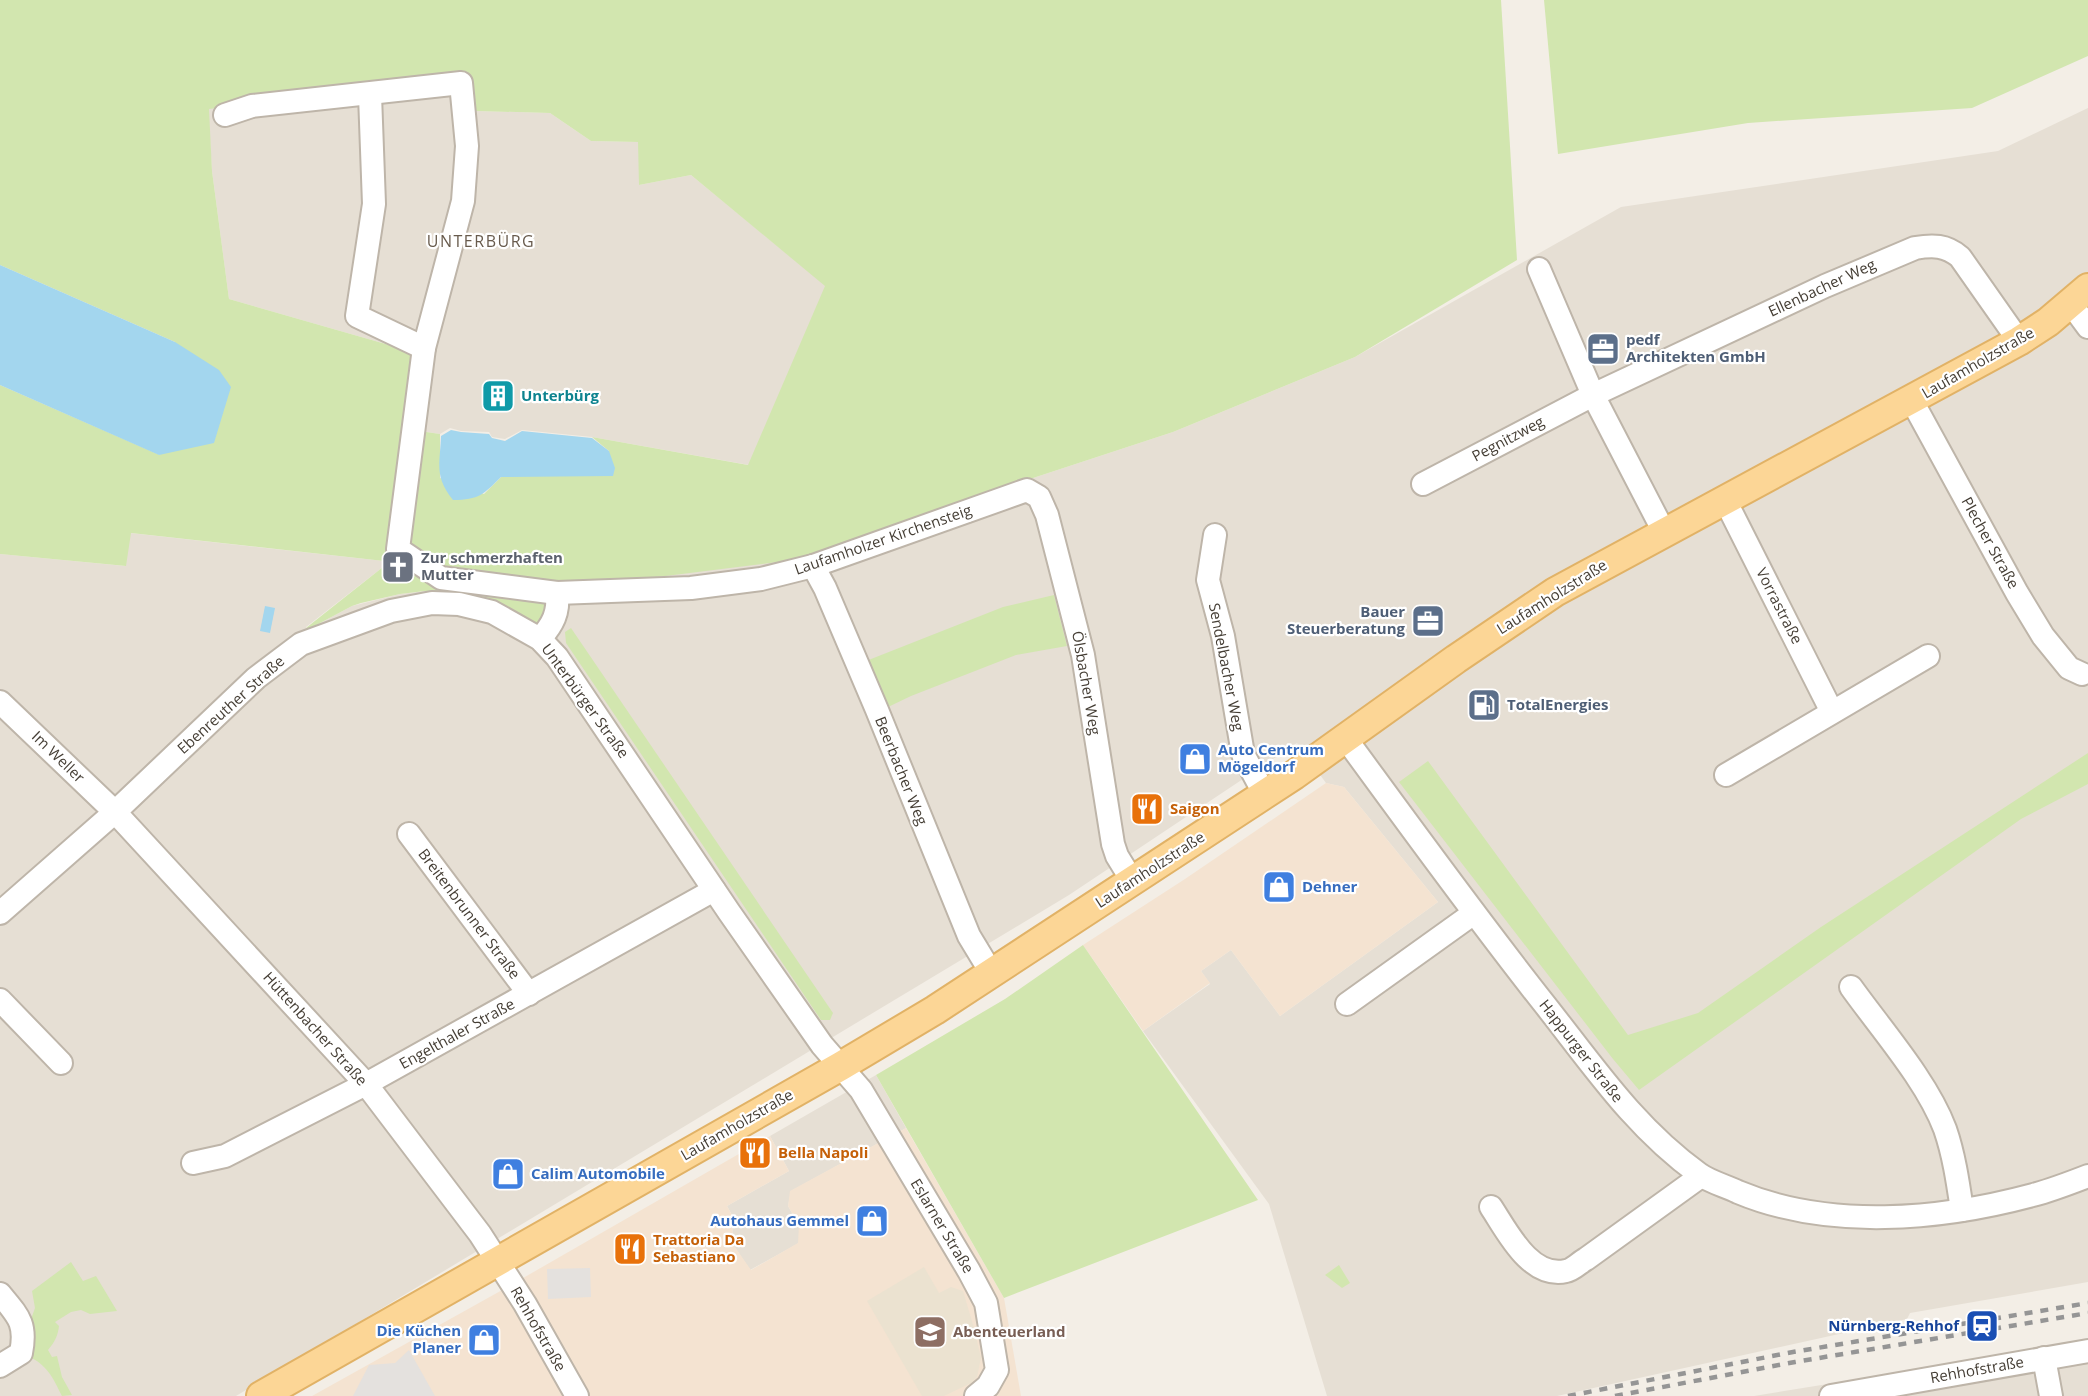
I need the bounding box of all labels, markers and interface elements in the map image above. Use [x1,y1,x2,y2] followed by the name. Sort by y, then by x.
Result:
[427,230,535,252] district label: UNTERBÜRG
[1765,253,1879,321] street label: Ellenbacher Weg
[1918,322,2037,402] street label: Laufamholzstraße
[1626,329,1766,366] place label: pedf Architekten GmbH
[1585,331,1621,367] office icon: pedf Architekten GmbH
[480,378,516,414] building icon: Unterbürg
[521,385,600,405] place label: Unterbürg
[1468,411,1547,466] street label: Pegnitzweg
[1957,493,2024,592] street label: Plecher Straße
[791,499,974,579] street label: Laufamholzer Kirchensteig
[421,547,563,584] place label: Zur schmerzhaften Mutter
[380,549,416,585] church icon: Zur schmerzhaften Mutter
[1493,554,1610,638] street label: Laufamholzstraße
[1752,564,1808,647] street label: Vorrastraße
[1205,601,1249,733] street label: Sendelbacher Weg
[1287,601,1406,638] place label: Bauer Steuerberatung
[1410,603,1446,639] office icon: Bauer Steuerberatung
[1068,629,1106,736] street label: Ölsbacher Weg
[537,639,634,762] street label: Unterbürger Straße
[172,651,288,758] street label: Ebenreuther Straße
[1466,687,1502,723] fuel station icon: TotalEnergies
[1507,694,1608,714] place label: TotalEnergies
[871,713,933,828] street label: Beerbacher Weg
[28,726,90,787] street label: Im Weller
[1218,739,1324,776] place label: Auto Centrum Mögeldorf
[1177,741,1213,777] shop icon: Auto Centrum Mögeldorf
[1129,791,1165,827] restaurant icon: Saigon
[1170,798,1220,818] place label: Saigon
[1091,826,1208,912] street label: Laufamholzstraße
[414,844,525,983] street label: Breitenbrunner Straße
[1261,869,1297,905] shop icon: Dehner
[1302,876,1358,896] place label: Dehner
[259,967,372,1090] street label: Hüttenbacher Straße
[395,993,518,1073] street label: Engelthaler Straße
[1535,995,1628,1106] street label: Happurger Straße
[677,1084,796,1164] street label: Laufamholzstraße
[737,1135,773,1171] restaurant icon: Bella Napoli
[778,1142,868,1162] place label: Bella Napoli
[490,1156,526,1192] shop icon: Calim Automobile
[531,1163,665,1183] place label: Calim Automobile
[907,1174,979,1277] street label: Eslarner Straße
[854,1203,890,1239] shop icon: Autohaus Gemmel
[710,1210,849,1230] place label: Autohaus Gemmel
[653,1229,744,1266] place label: Trattoria Da Sebastiano
[612,1231,648,1267] restaurant icon: Trattoria Da Sebastiano
[506,1282,571,1375] street label: Rehhofstraße
[1964,1308,2000,1344] station icon: Nürnberg-Rehhof
[912,1314,948,1350] school or university icon: Abenteuerland
[1828,1315,1960,1335] place label: Nürnberg-Rehhof
[376,1320,461,1357] place label: Die Küchen Planer
[953,1321,1065,1341] place label: Abenteuerland
[466,1322,502,1358] shop icon: Die Küchen Planer
[1928,1351,2025,1387] street label: Rehhofstraße

